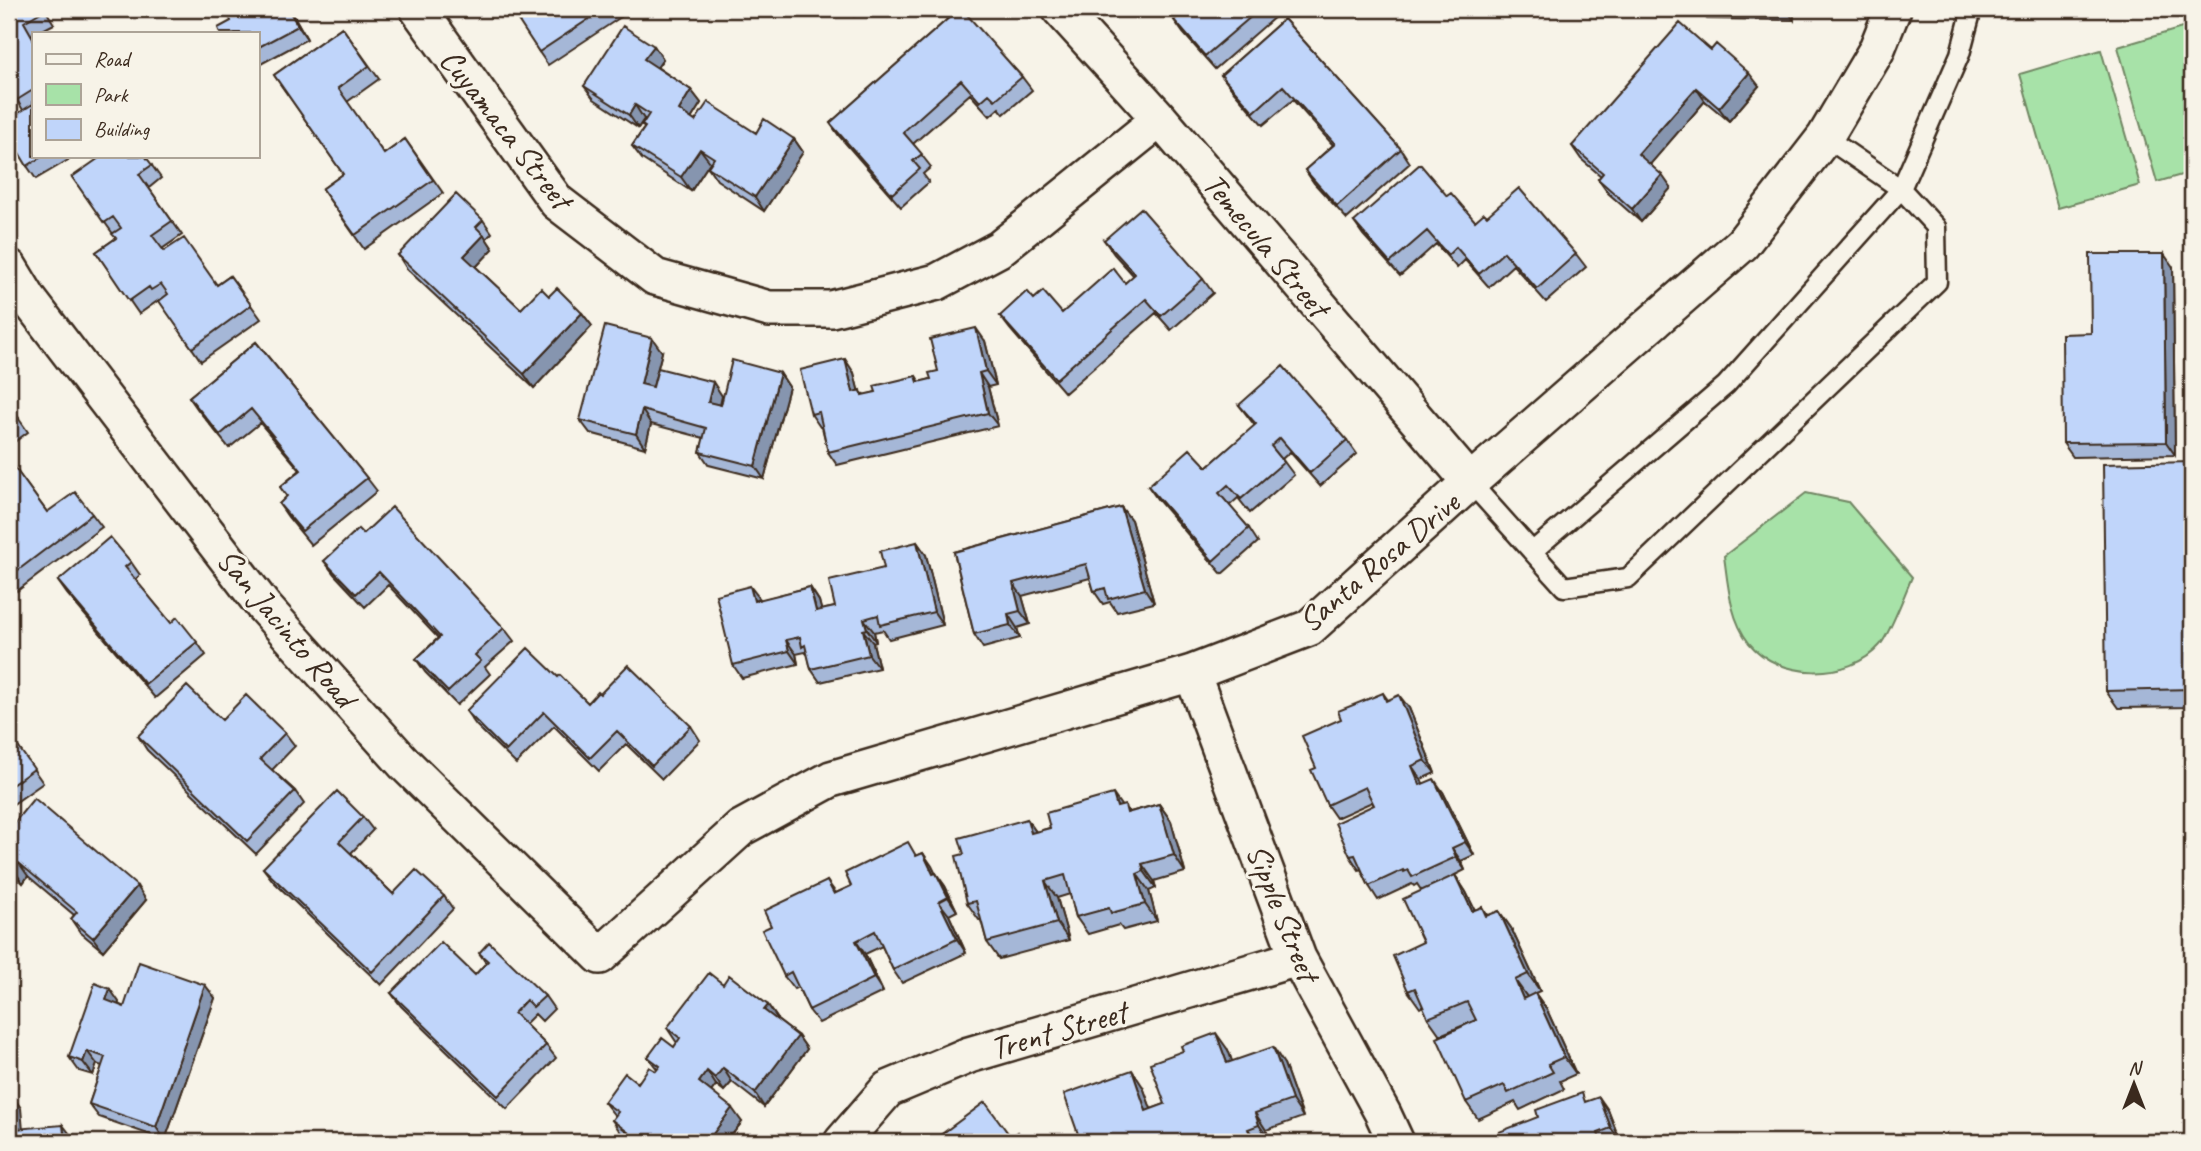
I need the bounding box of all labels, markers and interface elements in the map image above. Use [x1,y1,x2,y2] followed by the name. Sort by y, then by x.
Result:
[32,32,259,158] legend
[430,40,584,221] street label: Cuyamaca Street
[94,46,133,72] text: Road
[94,82,129,108] text: Park
[94,116,151,142] text: Building
[1194,164,1341,329] street label: Temecula Street
[1289,481,1470,641] street label: Santa Rosa Drive
[207,539,368,720] street label: San Jacinto Road
[1237,838,1331,991] street label: Sipple Street
[985,989,1135,1069] street label: Trent Street
[2100,1050,2170,1120] north arrow
[2128,1056,2143,1080] text: N

